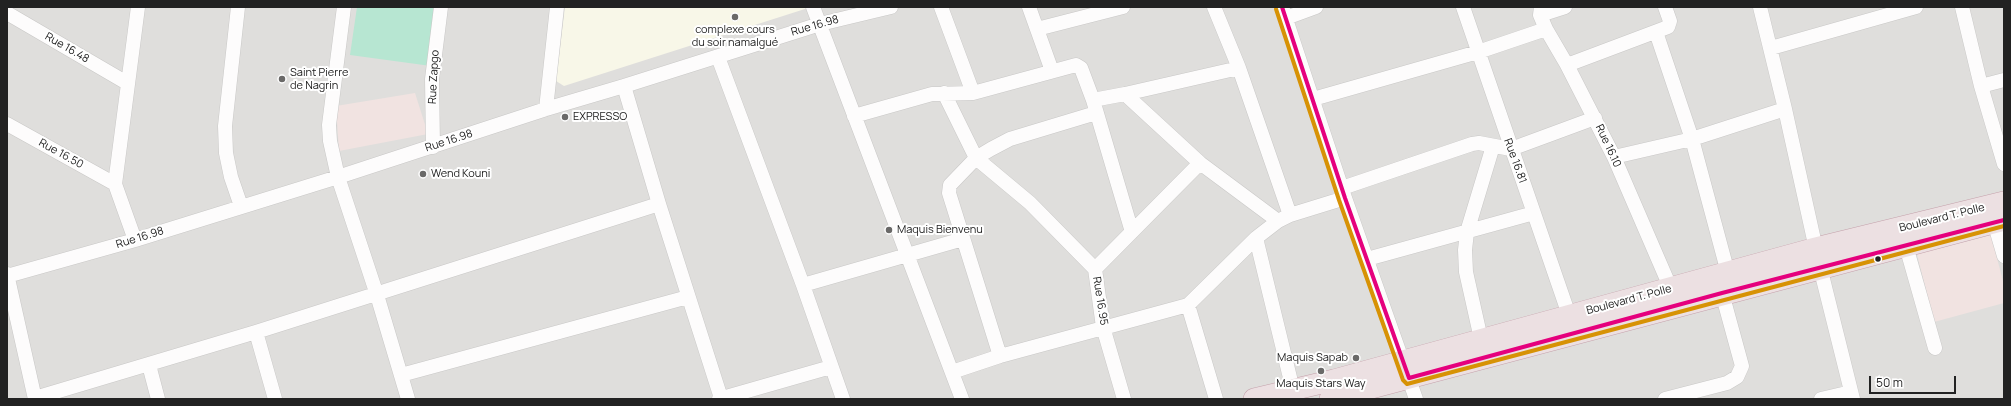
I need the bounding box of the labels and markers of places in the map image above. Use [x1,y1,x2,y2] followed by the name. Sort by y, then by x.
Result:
[730,12,740,22] marker: complexe cours du soir namalgué
[692,23,778,49] place label: complexe cours du soir namalgué
[290,66,348,92] place label: Saint Pierre de Nagrin
[277,74,287,84] marker: Saint Pierre de Nagrin
[573,110,627,124] place label: EXPRESSO
[560,112,570,122] marker: EXPRESSO
[431,167,490,181] place label: Wend Kouni
[418,169,428,179] marker: Wend Kouni
[897,223,983,237] place label: Maquis Bienvenu
[884,225,894,235] marker: Maquis Bienvenu
[1873,254,1883,264] unlabelled marker
[1277,351,1348,365] place label: Maquis Sapab
[1351,353,1361,363] marker: Maquis Sapab
[1316,366,1326,376] marker: Maquis Stars Way
[1276,377,1366,391] place label: Maquis Stars Way

